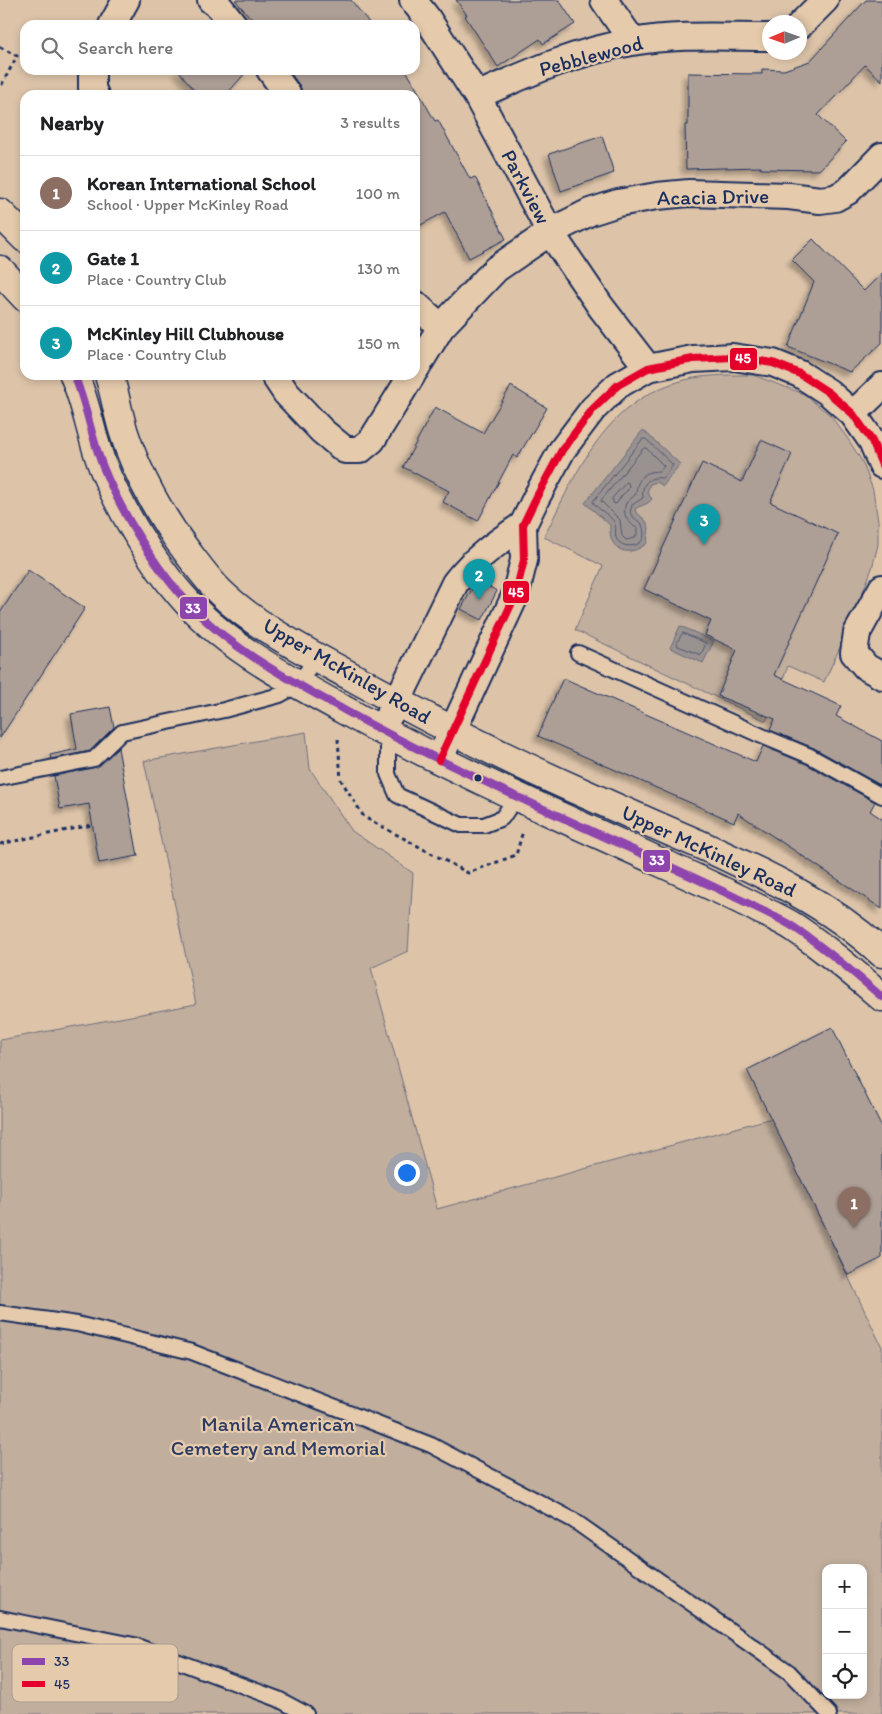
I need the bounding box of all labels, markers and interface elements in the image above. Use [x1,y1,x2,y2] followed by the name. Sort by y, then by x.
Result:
[762,15,807,60] north arrow
[20,20,420,75] search box
[536,30,645,81] street label: Pebblewood
[38,34,66,62] icon: search
[78,36,173,59] text: Search here
[40,110,104,135] text: Nearby
[340,113,400,132] text: 3 results
[496,145,556,228] street label: Parkview
[87,172,316,195] text: Korean International School
[657,183,769,210] street label: Acacia Drive
[52,184,60,203] text: 1
[356,184,400,203] text: 100 m
[87,195,288,214] text: School · Upper McKinley Road
[87,247,139,270] text: Gate 1
[52,259,60,278] text: 2
[357,259,400,278] text: 130 m
[87,270,227,289] text: Place · Country Club
[87,322,284,345] text: McKinley Hill Clubhouse
[52,334,60,353] text: 3
[357,334,400,353] text: 150 m
[87,345,227,364] text: Place · Country Club
[729,347,758,371] line badge: 45
[735,350,752,367] text: 45
[688,504,720,545] pin: 3
[463,559,495,600] pin: 2
[502,580,530,604] line badge: 45
[508,584,525,601] text: 45
[179,596,208,620] line badge: 33
[185,600,201,617] text: 33
[259,612,436,729] street label: Upper McKinley Road
[473,773,483,783] unlabelled marker
[618,799,801,902] street label: Upper McKinley Road
[642,849,671,873] line badge: 33
[649,852,665,869] text: 33
[394,1160,420,1186] your location
[838,1187,870,1228] pin: 1
[171,1411,385,1460] park label: Manila American Cemetery and Memorial
[822,1564,867,1699] map controls
[822,1564,867,1609] button: +
[822,1609,867,1654] button: −
[12,1644,178,1702] legend
[54,1653,70,1670] text: 33
[822,1654,867,1699] button: locate
[54,1676,70,1693] text: 45

